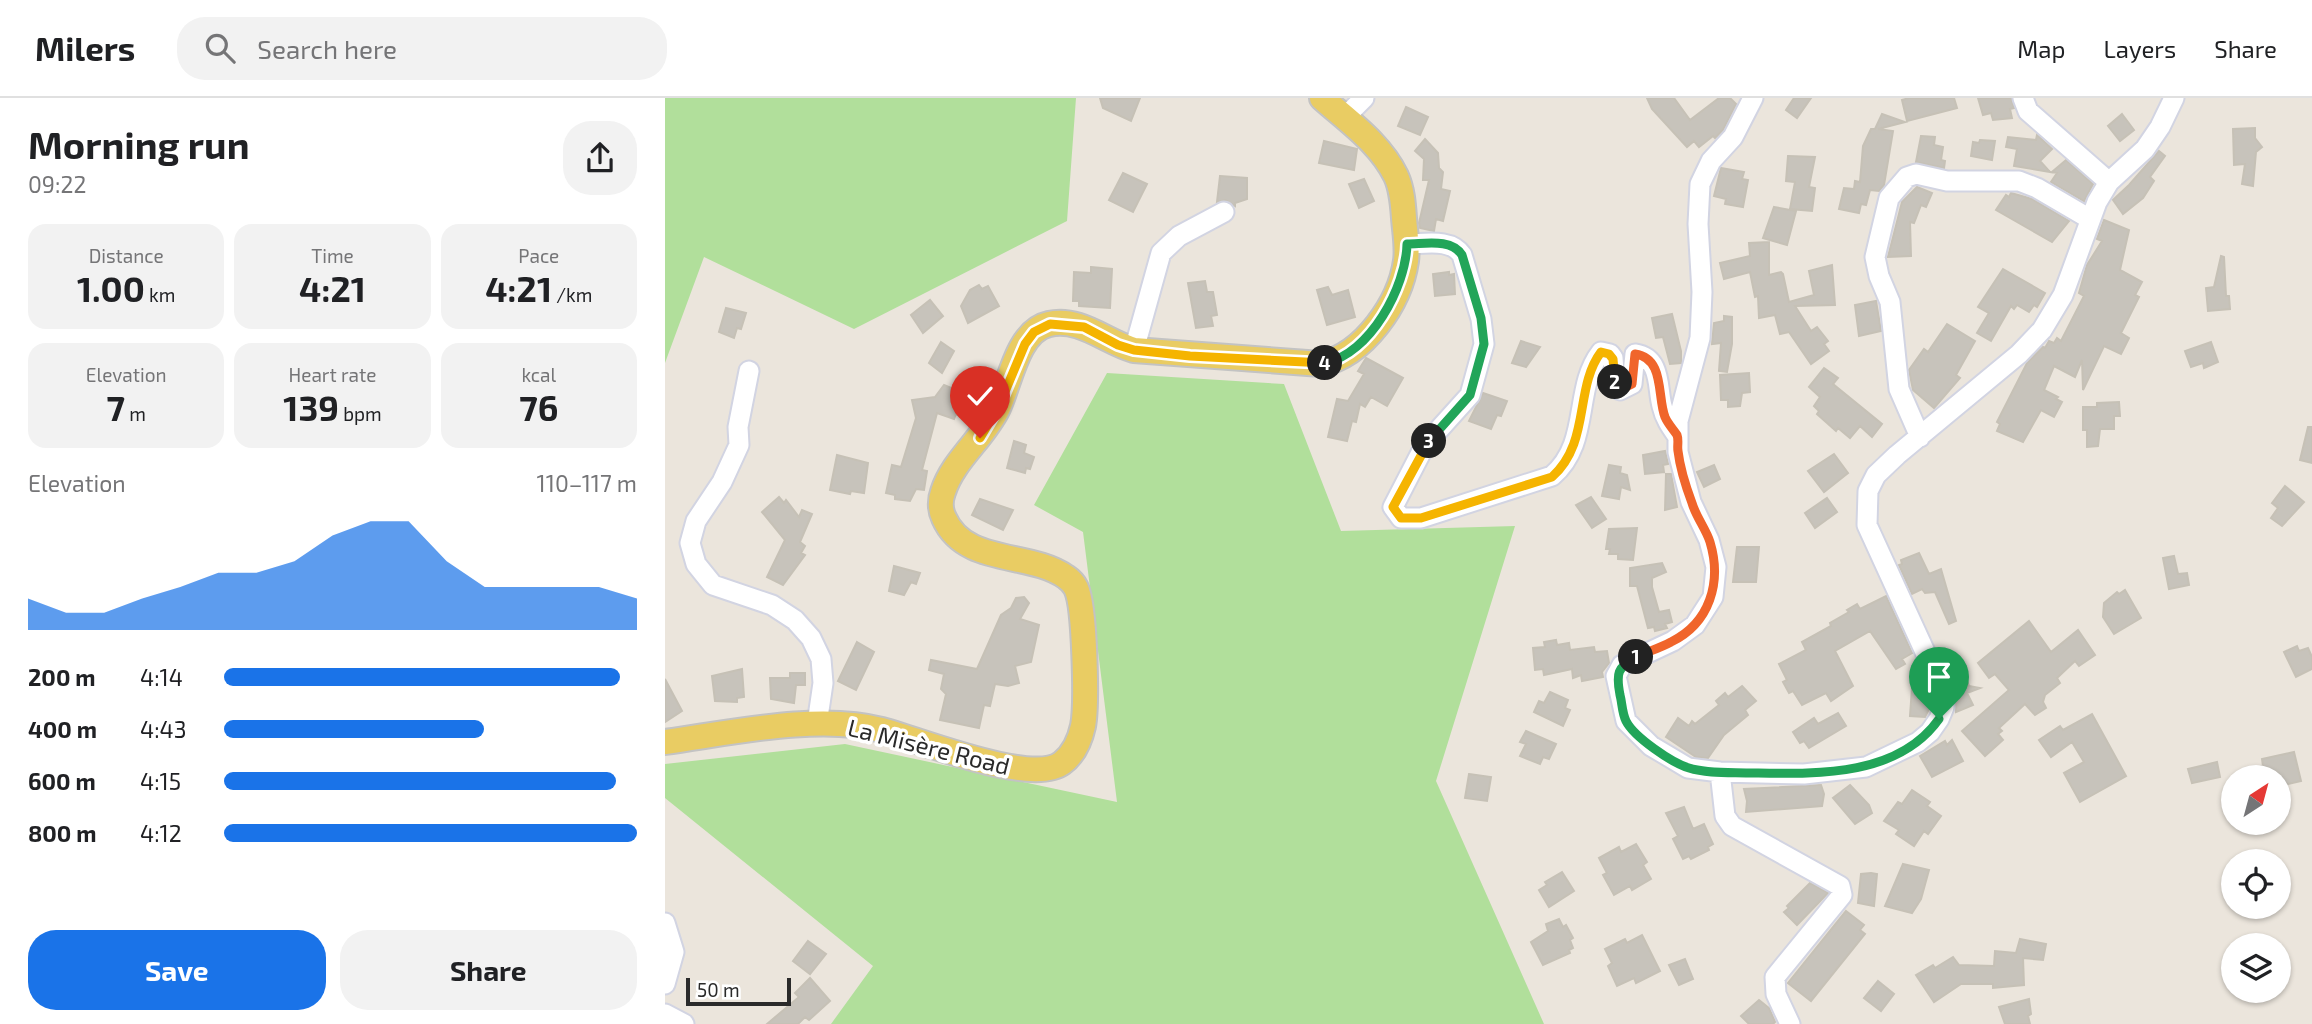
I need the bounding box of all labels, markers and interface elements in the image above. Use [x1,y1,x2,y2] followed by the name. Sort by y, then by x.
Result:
[177,17,667,80] search box
[35,28,135,68] text: Milers
[201,29,239,67] icon: search
[257,33,397,64] text: Search here
[2017,34,2065,63] text: Map
[2103,34,2176,63] text: Layers
[2214,34,2277,63] text: Share
[28,121,249,167] text: Morning run
[563,121,637,195] button: share
[28,170,86,198] text: 09:22
[89,244,164,267] text: Distance
[311,244,354,267] text: Time
[518,244,559,267] text: Pace
[77,267,145,309] text: 1.00
[299,267,366,309] text: 4:21
[485,267,552,309] text: 4:21
[145,283,175,306] text: km
[552,283,592,306] text: /km
[1307,345,1343,380] pin: 4
[1318,351,1331,374] text: 4
[86,363,166,386] text: Elevation
[289,363,376,386] text: Heart rate
[521,363,556,386] text: kcal
[1597,364,1633,400] pin: 2
[950,366,1010,438] pin
[1609,370,1620,393] text: 2
[961,377,999,415] icon: check
[106,386,125,428] text: 7
[283,386,339,428] text: 139
[519,386,558,428] text: 76
[125,402,146,425] text: m
[339,402,382,425] text: bpm
[1411,424,1447,458] pin: 3
[1423,429,1434,452] text: 3
[28,469,126,497] text: Elevation
[537,469,637,497] text: 110–117 m
[1619,640,1653,674] pin: 1
[1631,645,1640,668] text: 1
[1909,647,1969,719] pin
[1920,658,1958,696] icon: arrive
[28,663,96,691] text: 200 m
[140,663,183,691] text: 4:14
[845,712,1013,780] street label: La Misère Road
[28,715,97,743] text: 400 m
[140,715,187,743] text: 4:43
[2221,765,2291,835] north arrow
[2221,765,2291,1003] map controls
[28,767,96,795] text: 600 m
[140,767,181,795] text: 4:15
[28,819,97,847] text: 800 m
[140,819,182,847] text: 4:12
[2221,849,2291,919] button: locate
[28,930,326,1010] button: Save
[340,930,637,1010] button: Share
[2221,933,2291,1003] button: layers
[686,975,791,1007] scale bar
[697,978,740,1001] text: 50 m

